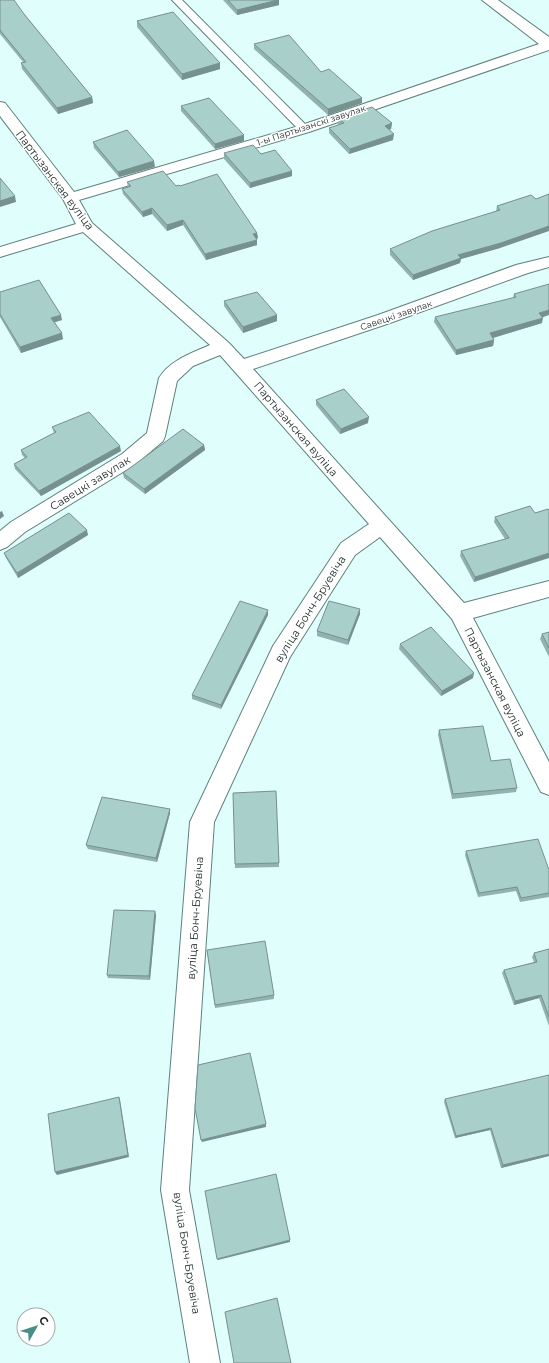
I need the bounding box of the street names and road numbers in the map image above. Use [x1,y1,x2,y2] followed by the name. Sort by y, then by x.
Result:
[255,102,368,148] street label: 1-ы Партызанскі завулак
[13,127,97,233] street label: Партызанская вуліца
[359,297,434,332] street label: Савецкі завулак
[251,379,341,479] street label: Партызанская вуліца
[47,452,133,513] street label: Савецкі завулак
[271,553,349,665] street label: вуліца Бонч-Бруевіча
[461,625,529,739] street label: Партызанская вуліца
[184,856,206,980] street label: вуліца Бонч-Бруевіча
[170,1191,204,1315] street label: вуліца Бонч-Бруевіча

